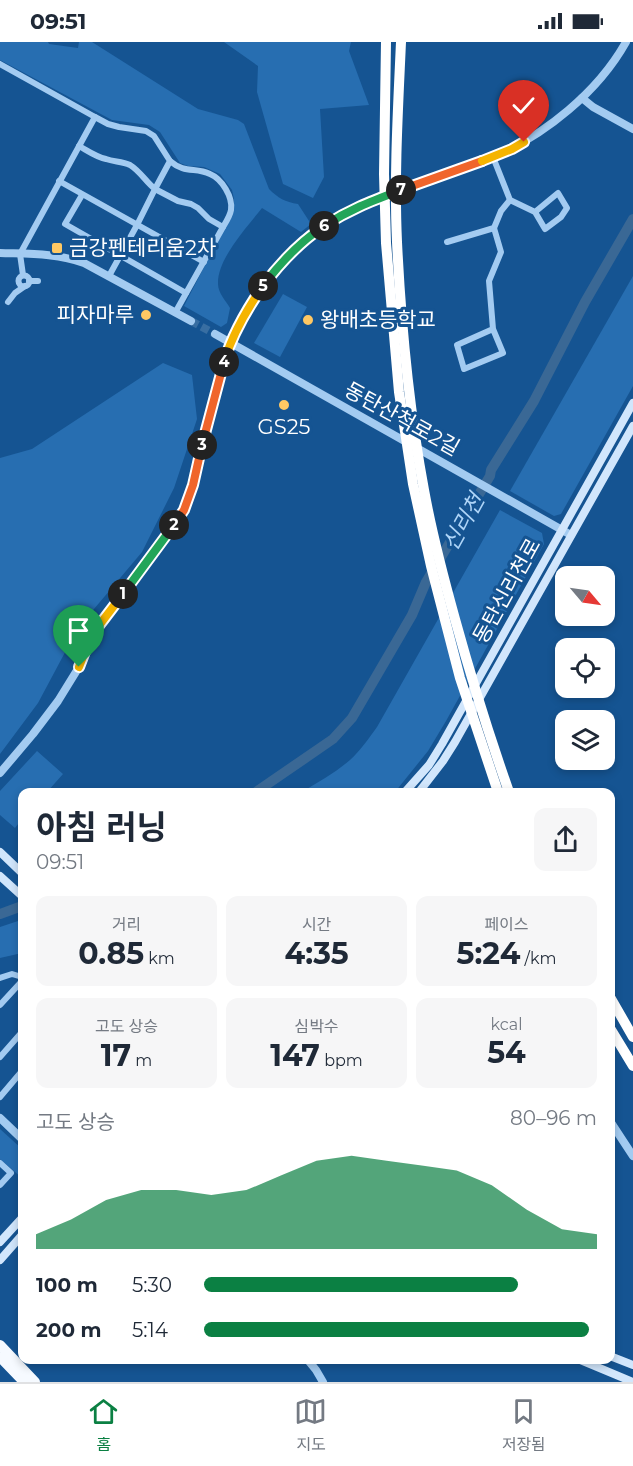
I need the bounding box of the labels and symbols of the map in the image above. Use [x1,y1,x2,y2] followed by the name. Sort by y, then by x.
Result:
[498,80,549,142] pin
[386,175,416,205] pin: 7
[309,211,339,241] pin: 6
[69,235,216,260] place label: 금강펜테리움2차
[50,241,64,255] marker: 금강펜테리움2차
[248,271,278,301] pin: 5
[57,302,134,327] place label: 피자마루
[320,307,436,332] place label: 왕배초등학교
[139,308,153,322] marker: 피자마루
[301,313,315,327] marker: 왕배초등학교
[209,347,239,377] pin: 4
[340,377,464,460] street label: 동탄산척로2길
[277,398,291,412] marker: GS25
[258,414,311,439] place label: GS25
[187,430,217,460] pin: 3
[437,487,491,555] water label: 신리천
[159,510,189,540] pin: 2
[468,534,546,648] street label: 동탄신리천로
[555,566,615,626] north arrow
[108,579,138,609] pin: 1
[53,605,104,667] pin

